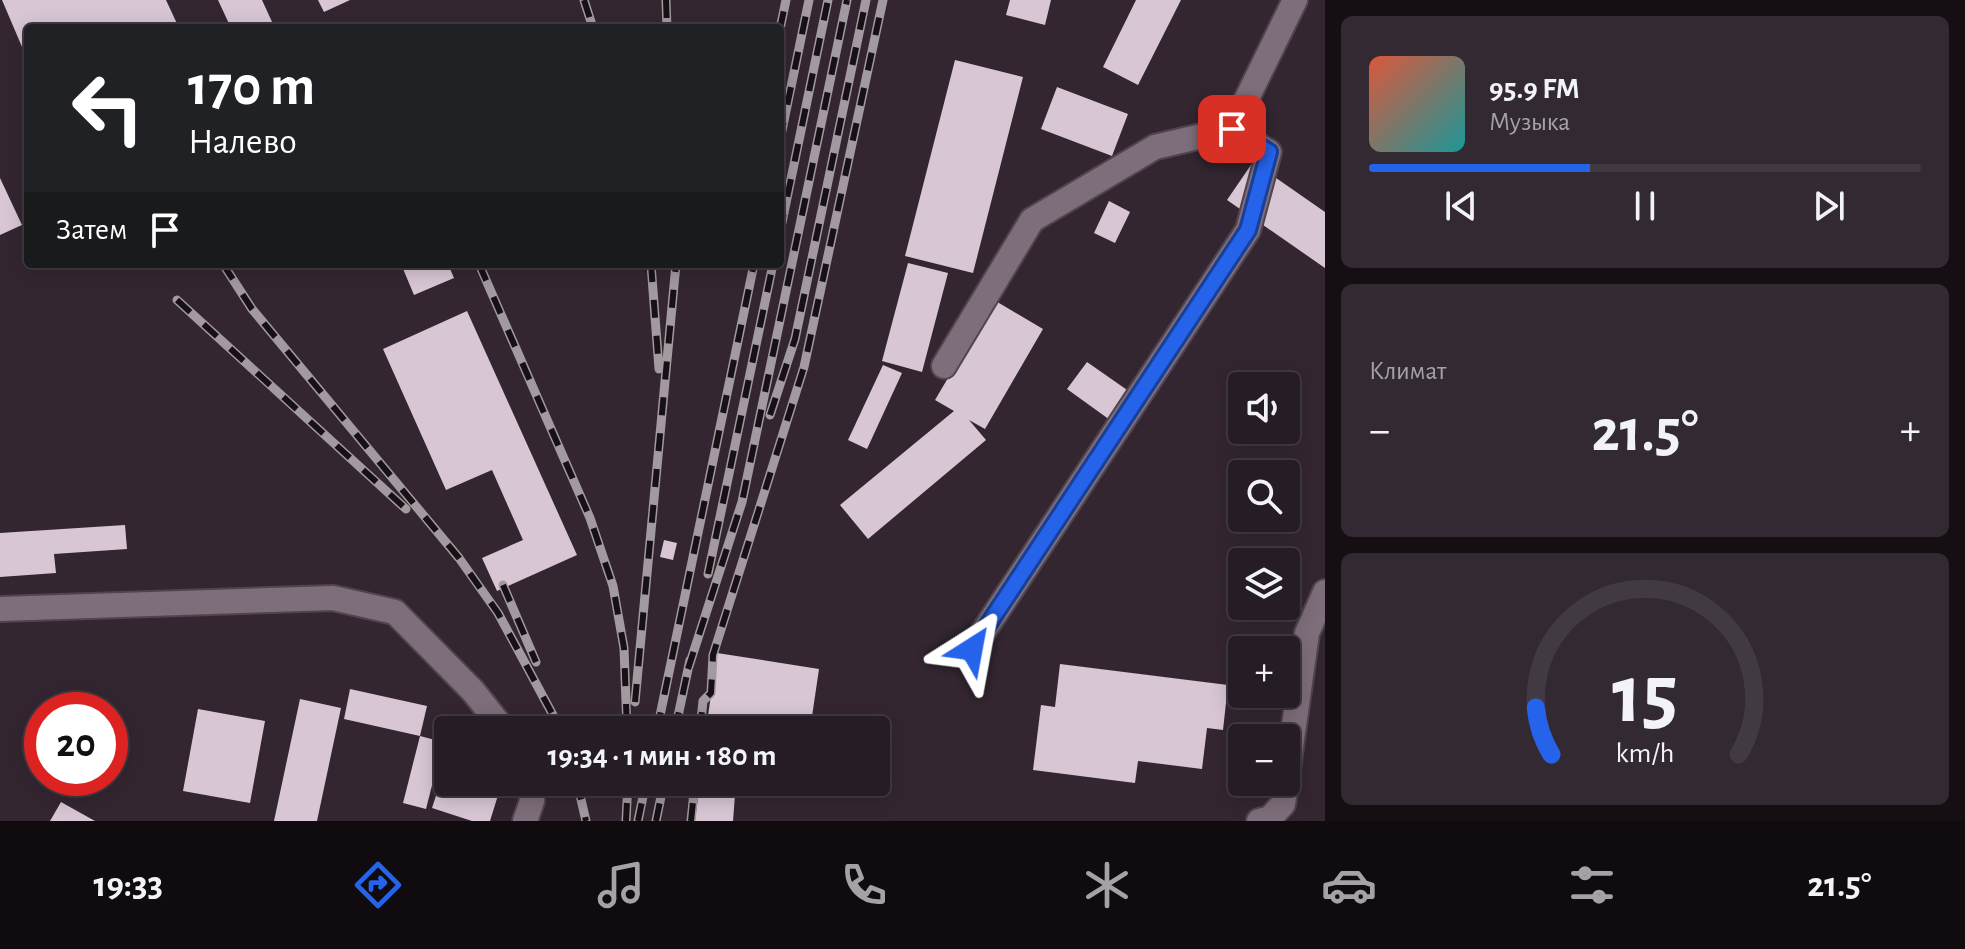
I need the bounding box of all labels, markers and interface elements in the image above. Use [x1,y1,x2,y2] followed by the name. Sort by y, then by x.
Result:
[56,56,160,160] icon: left
[188,59,315,115] text: 170 m
[1489,74,1580,104] text: 95.9 FM
[1198,95,1266,163] pin
[1210,107,1254,151] icon: arrive
[1489,109,1570,135] text: Музыка
[188,124,297,160] text: Налево
[1439,184,1483,228] icon: previous
[1623,184,1667,228] icon: pause
[1807,184,1851,228] icon: next
[143,208,187,252] icon: arrive
[56,215,127,245] text: Затем
[1369,358,1446,384] text: Климат
[1228,372,1300,796] map controls
[1228,372,1300,444] button: sound
[1591,402,1699,462] text: 21.5°
[1369,409,1390,453] text: −
[1900,409,1921,453] text: +
[1228,460,1300,532] button: search
[1228,548,1300,620] button: layers
[930,607,1014,691] position arrow
[1228,636,1300,708] button: +
[1612,653,1678,737] text: 15
[24,692,128,796] speed limit sign: 20
[1228,724,1300,796] button: −
[1616,739,1674,768] text: km/h
[548,741,776,771] text: 19:34 · 1 мин · 180 m
[350,857,406,913] icon: directions
[593,857,649,913] icon: music
[836,857,892,913] icon: phone
[1079,857,1135,913] icon: climate
[1321,857,1377,913] icon: car
[1564,857,1620,913] icon: filters
[93,867,163,903] text: 19:33
[1807,867,1871,903] text: 21.5°

